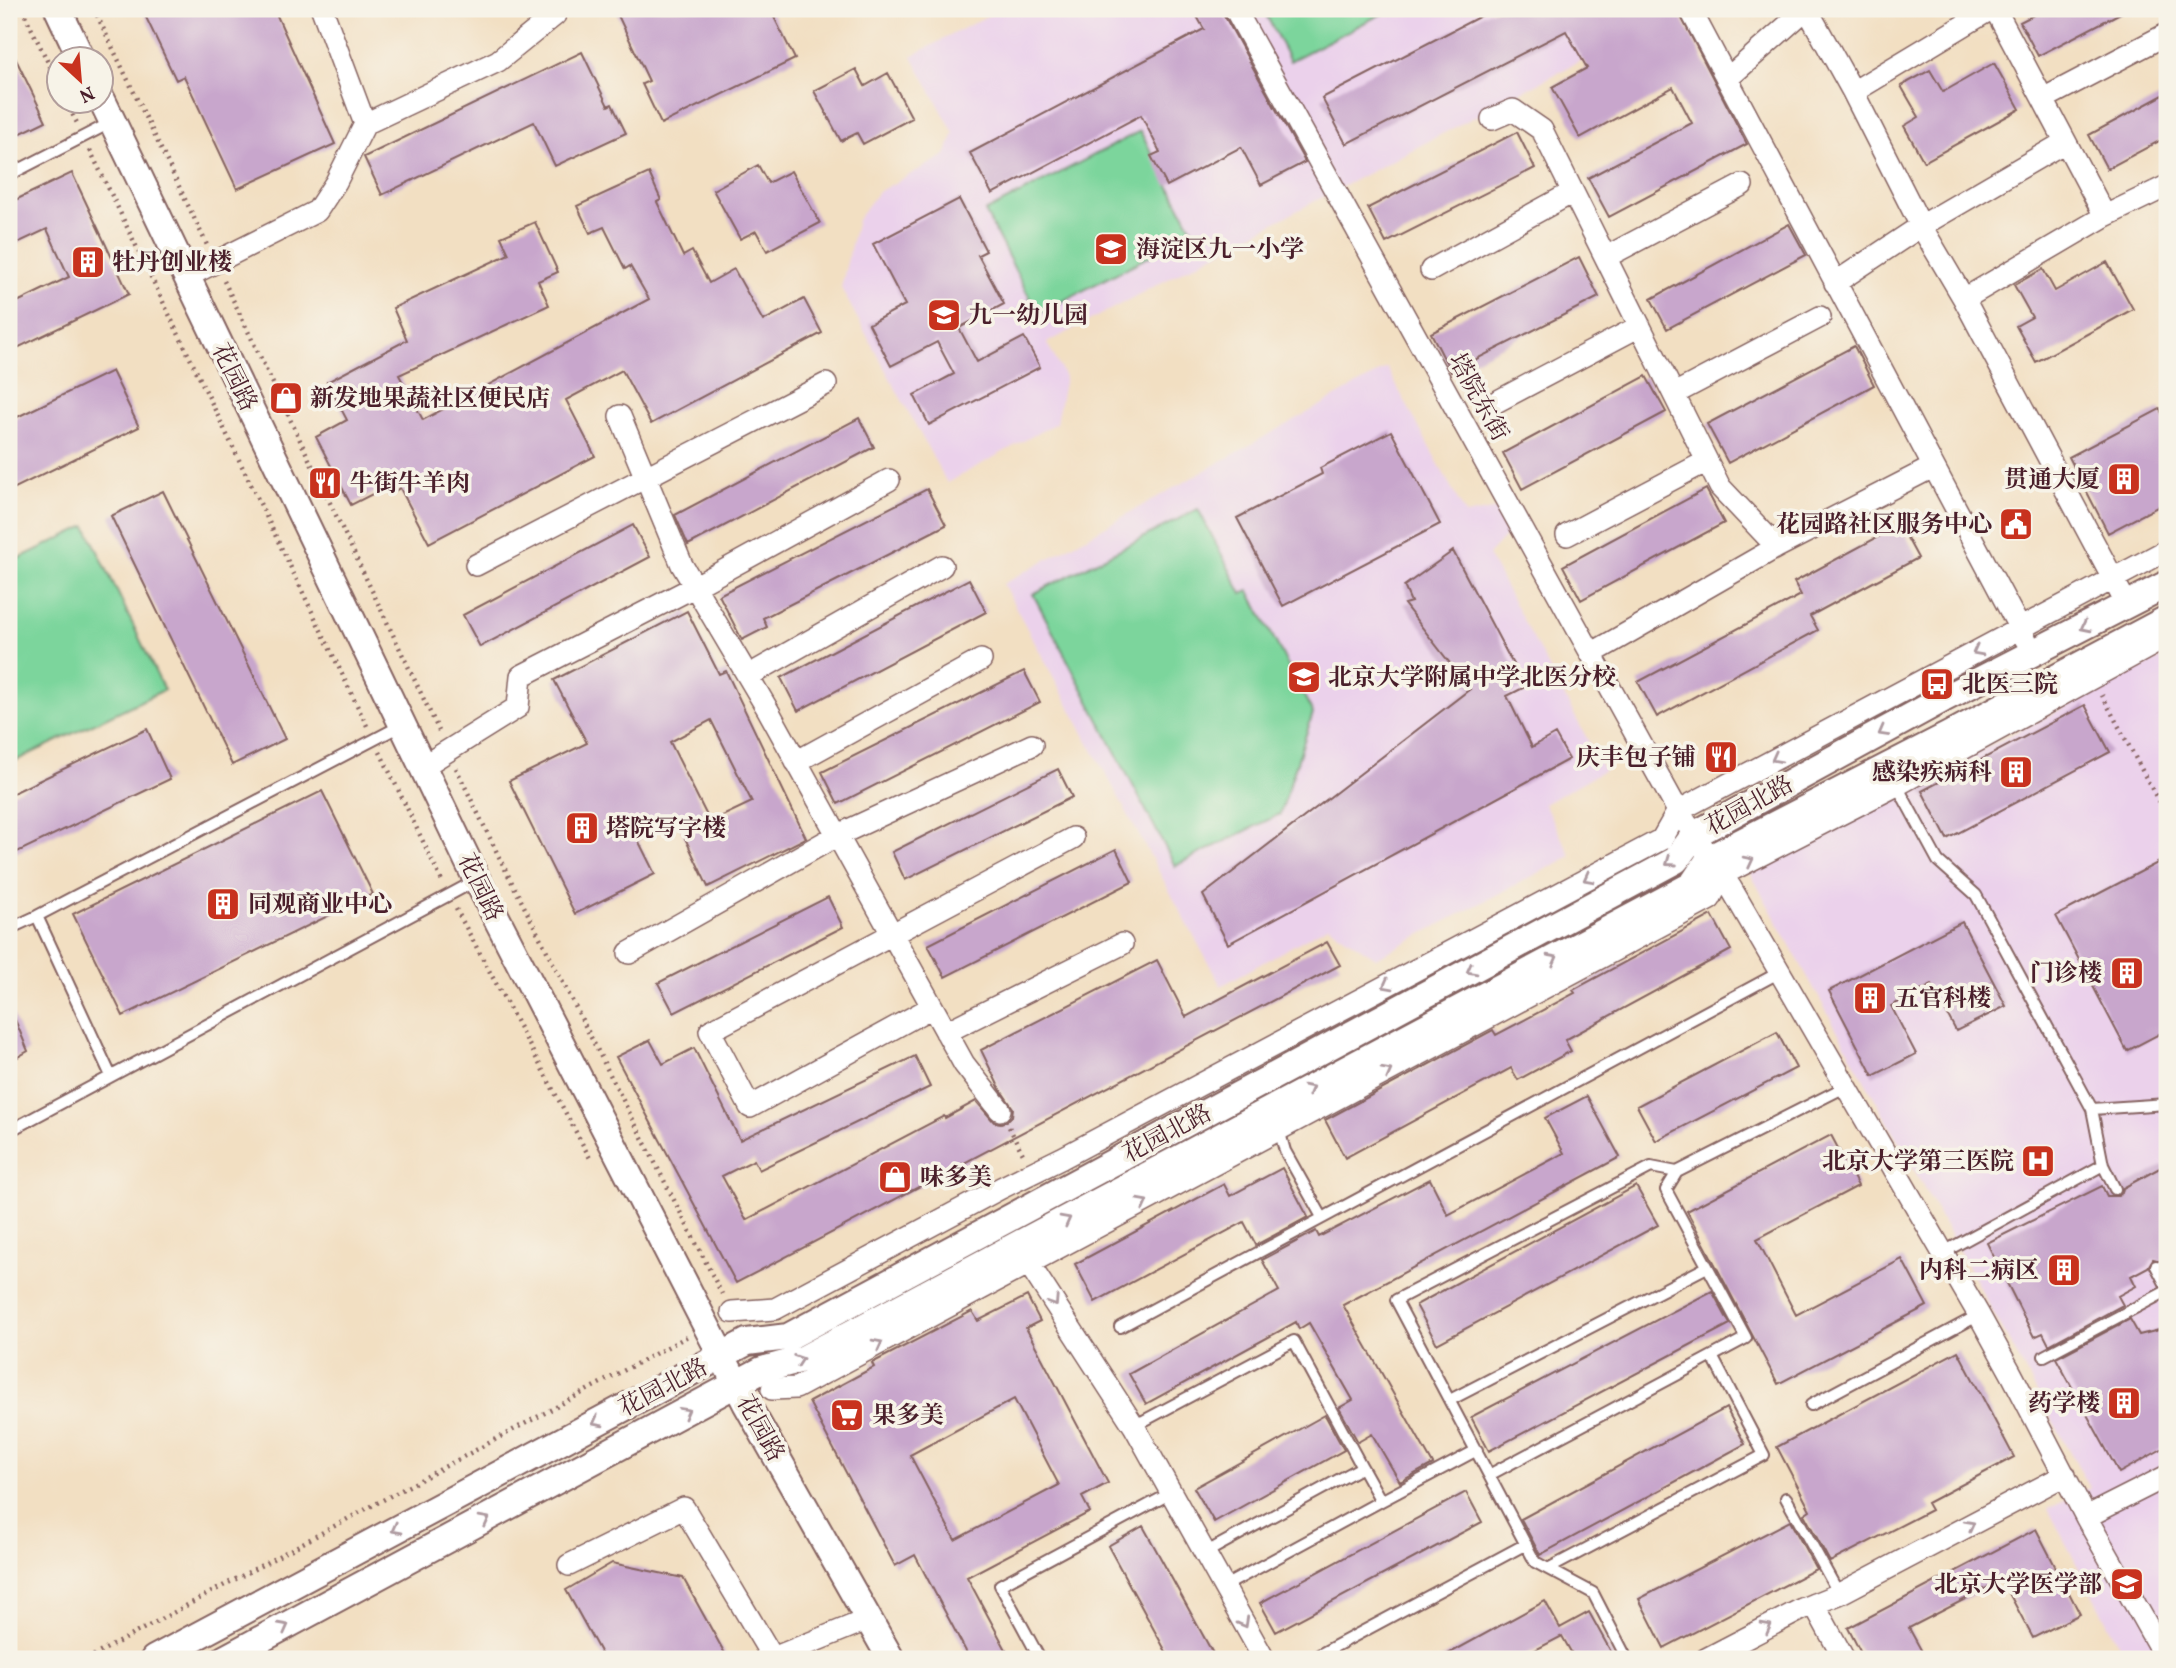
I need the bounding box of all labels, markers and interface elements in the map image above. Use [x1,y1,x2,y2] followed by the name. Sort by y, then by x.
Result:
[46,46,116,116] north arrow
[74,79,98,108] text: N
[1092,230,1130,268] school or university icon: 海淀区九一小学
[1136,234,1304,268] place label: 海淀区九一小学
[69,243,107,281] building icon: 牡丹创业楼
[112,247,232,281] place label: 牡丹创业楼
[925,296,963,334] school or university icon: 九一幼儿园
[968,300,1088,334] place label: 九一幼儿园
[202,338,264,418] street label: 花园路
[1439,348,1515,448] street label: 塔院东街
[267,379,305,417] shop icon: 新发地果蔬社区便民店
[310,383,550,417] place label: 新发地果蔬社区便民店
[2105,460,2143,498] building icon: 贯通大厦
[306,464,344,502] restaurant icon: 牛街牛羊肉
[2004,464,2100,498] place label: 贯通大厦
[350,468,470,502] place label: 牛街牛羊肉
[1997,505,2035,543] public building icon: 花园路社区服务中心
[1776,509,1992,543] place label: 花园路社区服务中心
[2080,619,2092,632] one-way arrow
[1972,643,1984,657] one-way arrow
[1285,658,1323,696] school or university icon: 北京大学附属中学北医分校
[1328,662,1616,696] place label: 北京大学附属中学北医分校
[1918,665,1956,703] bus stop icon: 北医三院
[1962,669,2058,703] place label: 北医三院
[1878,724,1890,737] one-way arrow
[1702,738,1740,776] restaurant icon: 庆丰包子铺
[1576,742,1696,776] place label: 庆丰包子铺
[1771,750,1783,764] one-way arrow
[1997,753,2035,791] building icon: 感染疾病科
[1872,757,1992,791] place label: 感染疾病科
[1700,769,1800,845] street label: 花园北路
[563,809,601,847] building icon: 塔院写字楼
[606,813,726,847] place label: 塔院写字楼
[448,848,510,928] street label: 花园路
[1665,854,1678,866] one-way arrow
[1742,856,1754,870] one-way arrow
[1583,870,1595,883] one-way arrow
[204,885,242,923] building icon: 同观商业中心
[248,889,392,923] place label: 同观商业中心
[1546,954,1558,967] one-way arrow
[2108,954,2146,992] building icon: 门诊楼
[2030,958,2102,992] place label: 门诊楼
[1465,962,1478,976] one-way arrow
[1382,977,1395,990] one-way arrow
[1851,979,1889,1017] building icon: 五官科楼
[1895,983,1991,1017] place label: 五官科楼
[1380,1067,1392,1080] one-way arrow
[1302,1084,1315,1098] one-way arrow
[1118,1097,1218,1172] street label: 花园北路
[2019,1142,2057,1180] hospital icon: 北京大学第三医院
[1822,1146,2014,1180] place label: 北京大学第三医院
[876,1158,914,1196] shop icon: 味多美
[920,1162,992,1196] place label: 味多美
[1136,1197,1149,1211] one-way arrow
[1058,1214,1071,1228] one-way arrow
[2045,1251,2083,1289] building icon: 内科二病区
[1919,1255,2039,1289] place label: 内科二病区
[1045,1294,1058,1307] one-way arrow
[871,1339,883,1353] one-way arrow
[614,1351,714,1426] street label: 花园北路
[793,1354,805,1368] one-way arrow
[2105,1384,2143,1422] building icon: 药学楼
[2028,1388,2100,1422] place label: 药学楼
[727,1389,792,1469] street label: 花园路
[828,1396,866,1434] supermarket icon: 果多美
[872,1400,944,1434] place label: 果多美
[678,1407,691,1420] one-way arrow
[592,1414,604,1427] one-way arrow
[478,1514,490,1528] one-way arrow
[1963,1520,1975,1533] one-way arrow
[391,1521,403,1535] one-way arrow
[2108,1565,2146,1603] school or university icon: 北京大学医学部
[1934,1569,2102,1603] place label: 北京大学医学部
[1236,1616,1249,1628] one-way arrow
[277,1622,289,1635] one-way arrow
[1760,1622,1772,1636] one-way arrow

